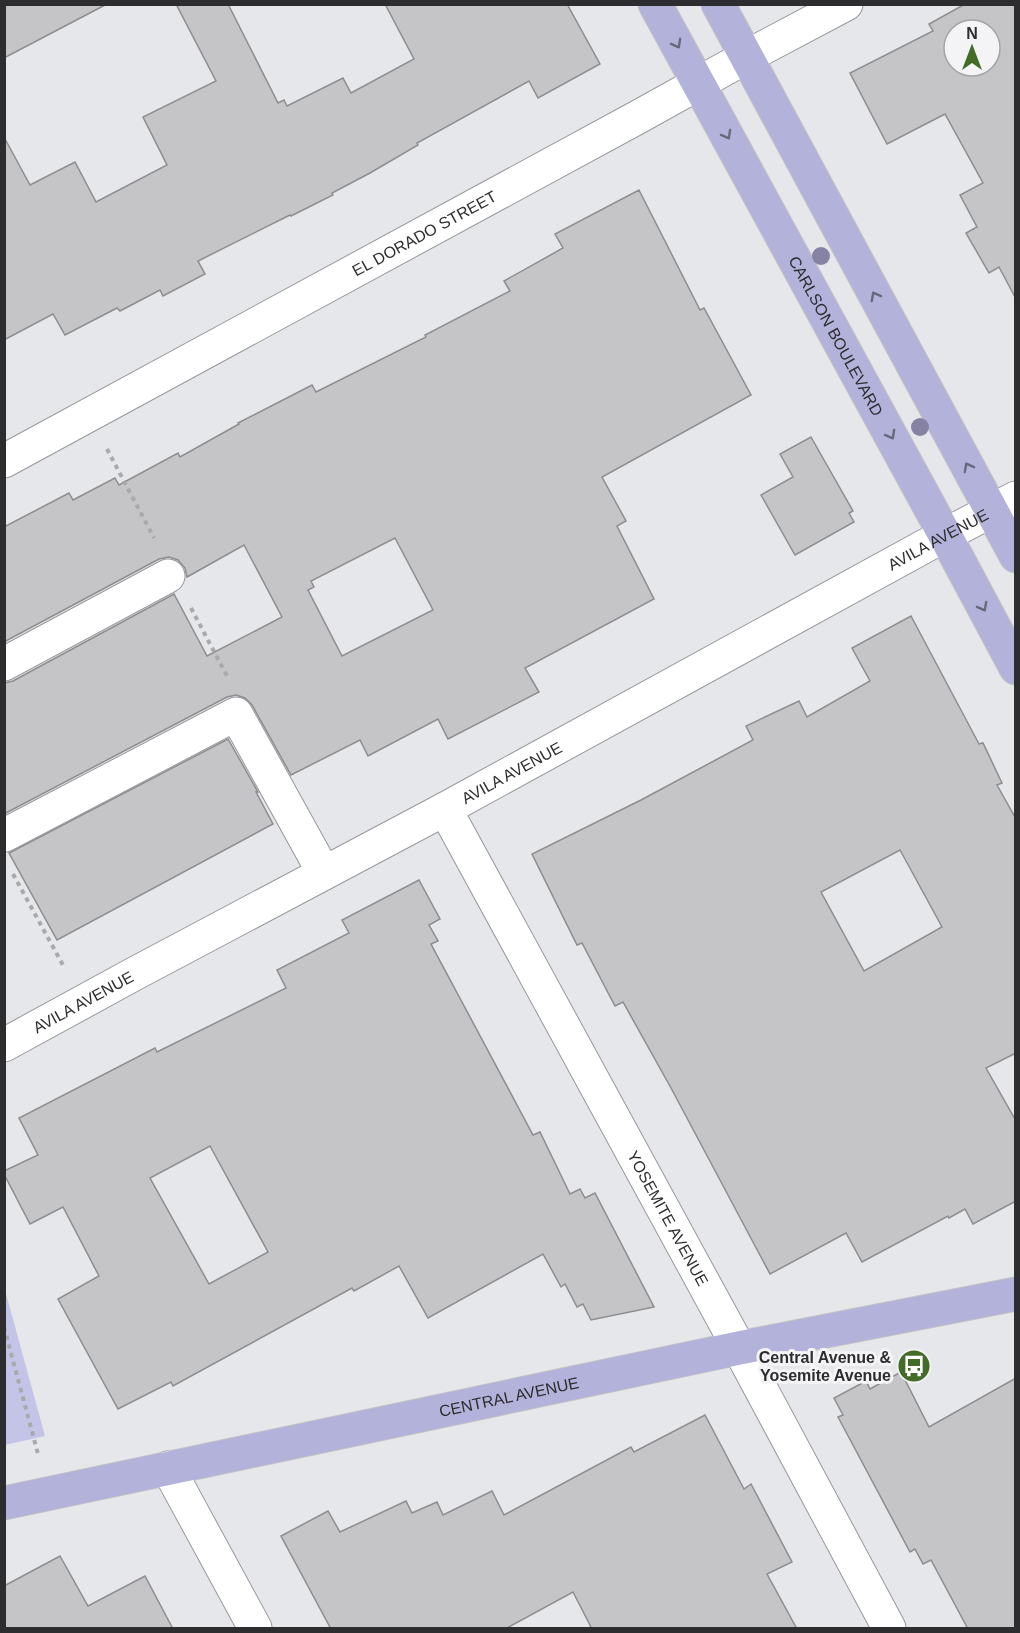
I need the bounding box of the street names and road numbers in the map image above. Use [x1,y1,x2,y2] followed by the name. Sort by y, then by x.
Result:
[349,187,500,279] street label: EL DORADO STREET
[785,253,886,419] street label: CARLSON BOULEVARD
[885,506,991,574] street label: AVILA AVENUE
[459,739,565,807] street label: AVILA AVENUE
[30,968,136,1036] street label: AVILA AVENUE
[624,1148,711,1289] street label: YOSEMITE AVENUE
[438,1374,580,1420] street label: CENTRAL AVENUE

